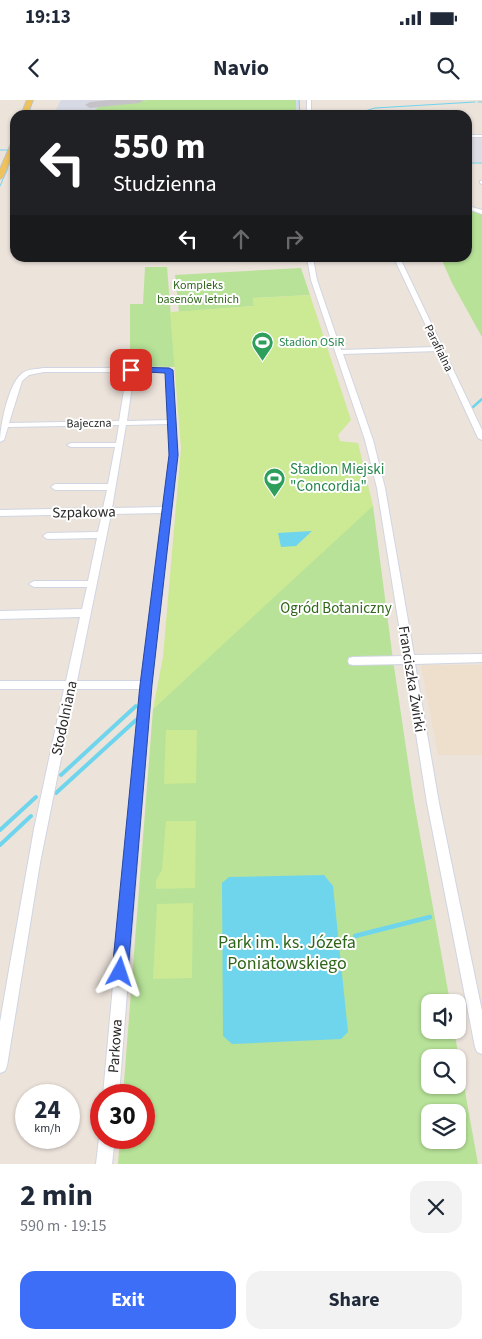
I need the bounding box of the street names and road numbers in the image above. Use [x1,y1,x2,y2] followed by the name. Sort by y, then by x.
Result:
[420,322,457,375] street label: Parafialna
[66,415,112,432] street label: Bajeczna
[52,501,116,524] street label: Szpakowa
[393,624,430,734] street label: Franciszka Żwirki
[46,679,83,758] street label: Stodolniana
[103,1018,128,1074] street label: Parkowa

